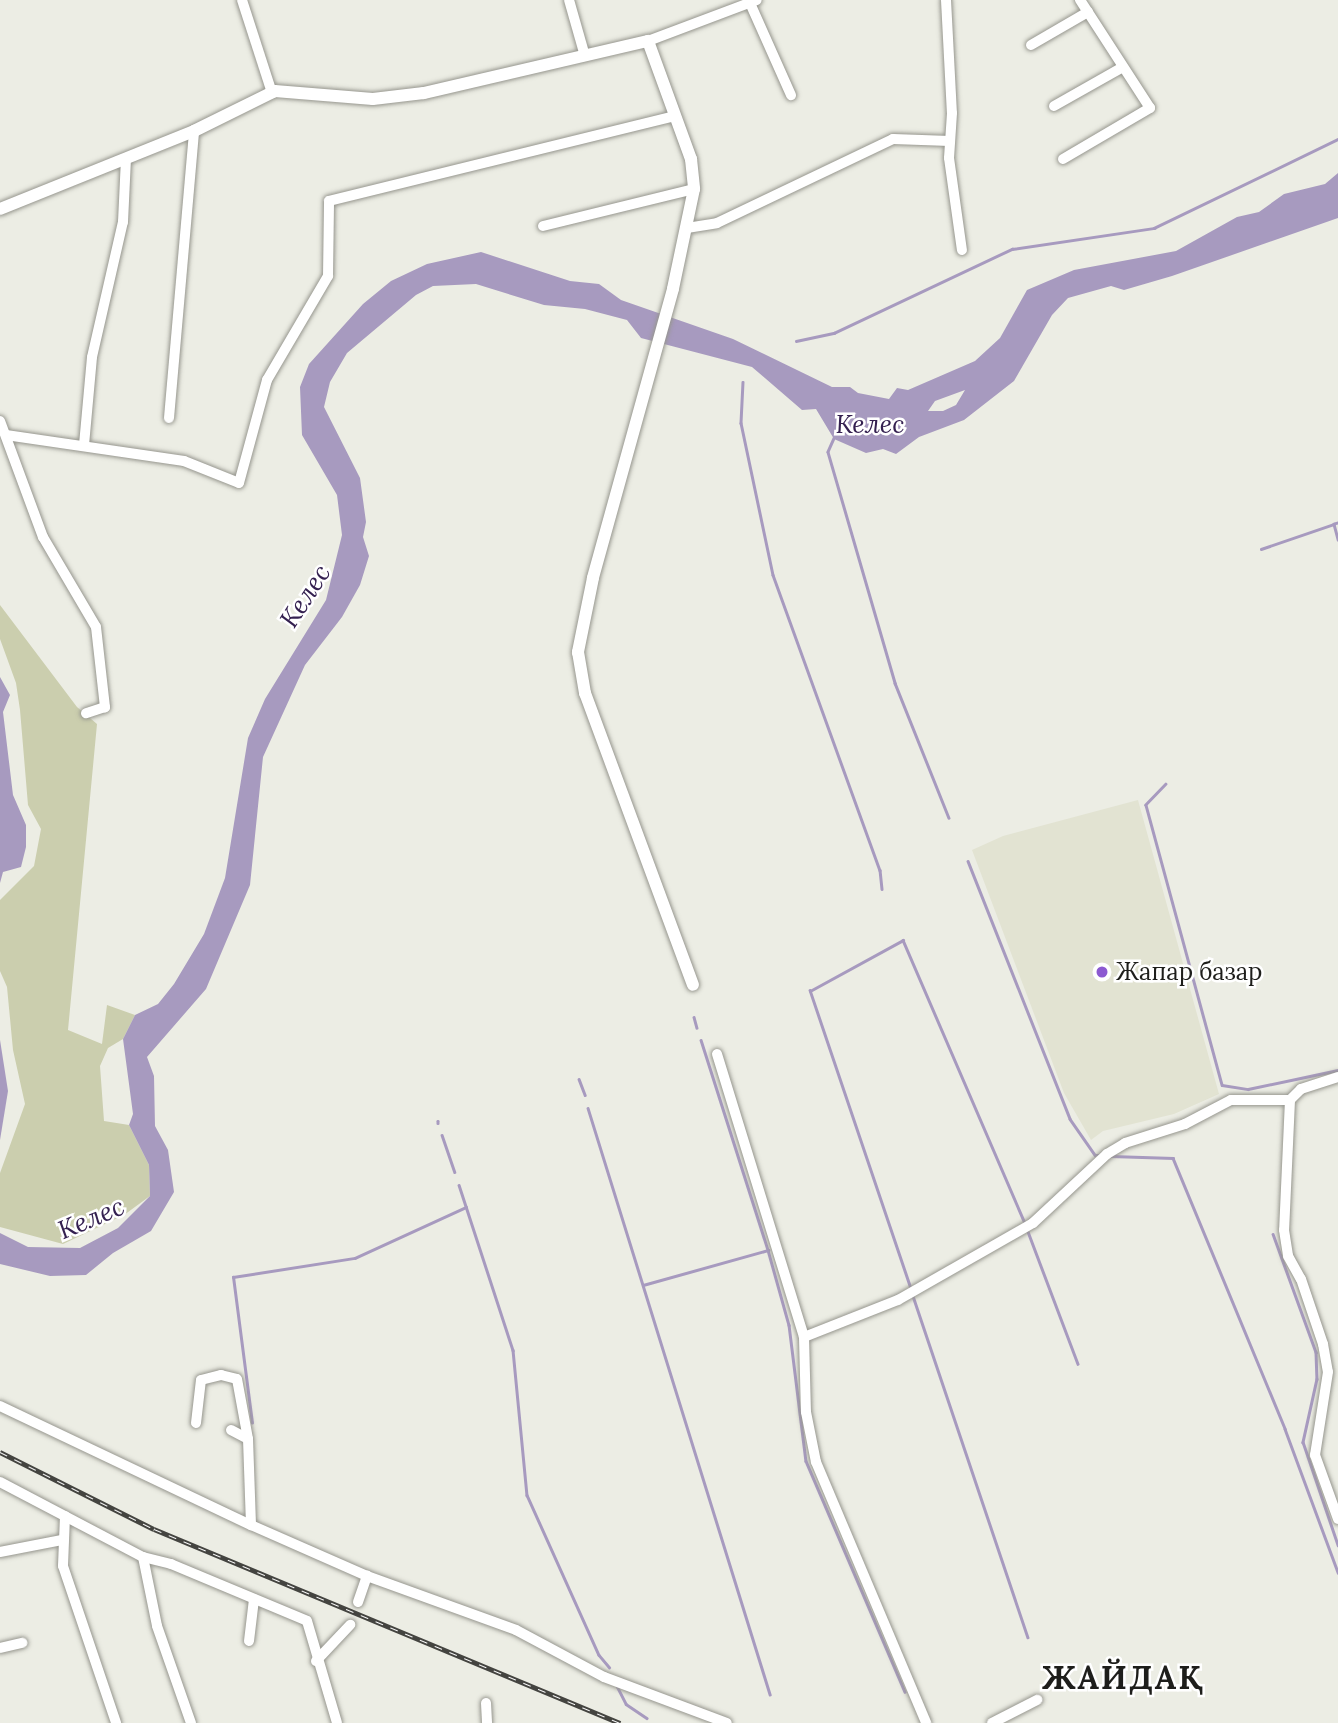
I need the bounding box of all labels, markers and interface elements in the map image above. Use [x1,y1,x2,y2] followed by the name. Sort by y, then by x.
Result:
[836,408,904,440] water label: Келес
[273,559,337,633] water label: Келес
[1116,958,1262,986] place label: Жапар базар
[1094,964,1110,980] marker: Жапар базар
[53,1190,129,1246] water label: Келес
[1043,1659,1203,1697] district label: ЖАЙДАҚ

